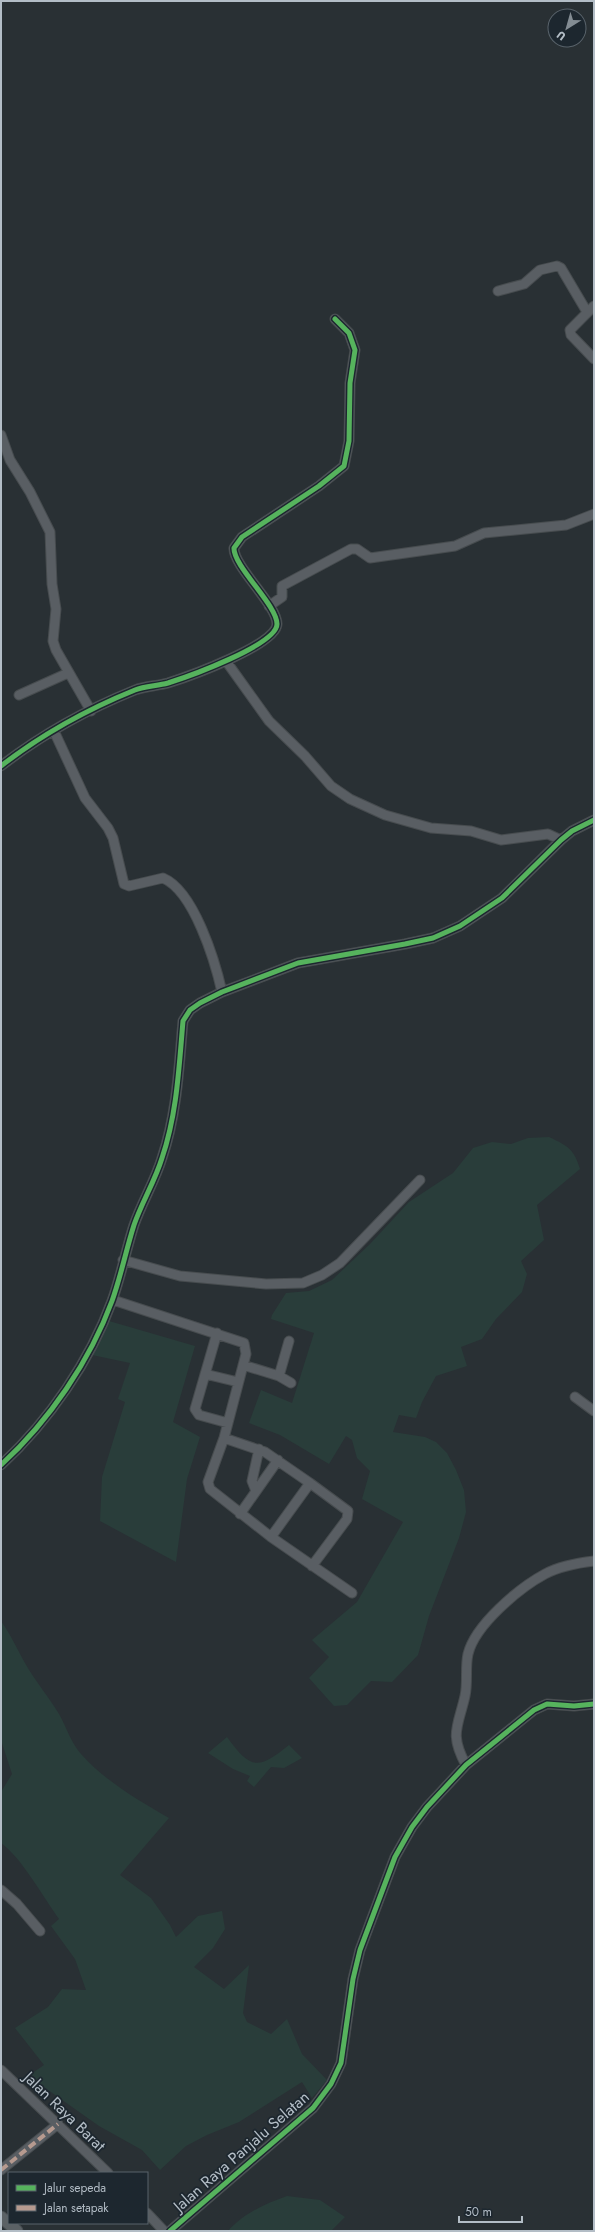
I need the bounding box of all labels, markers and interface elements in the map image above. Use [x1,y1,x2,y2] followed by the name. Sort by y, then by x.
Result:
[547,8,587,48] north arrow
[553,27,569,45] text: U
[17,2065,111,2157] street label: Jalan Raya Barat
[167,2086,314,2218] street label: Jalan Raya Panjalu Selatan
[8,2172,148,2224] legend
[42,2179,106,2197] text: Jalur sepeda
[459,2198,522,2224] scale bar
[42,2199,109,2217] text: Jalan setapak
[465,2203,492,2221] text: 50 m

